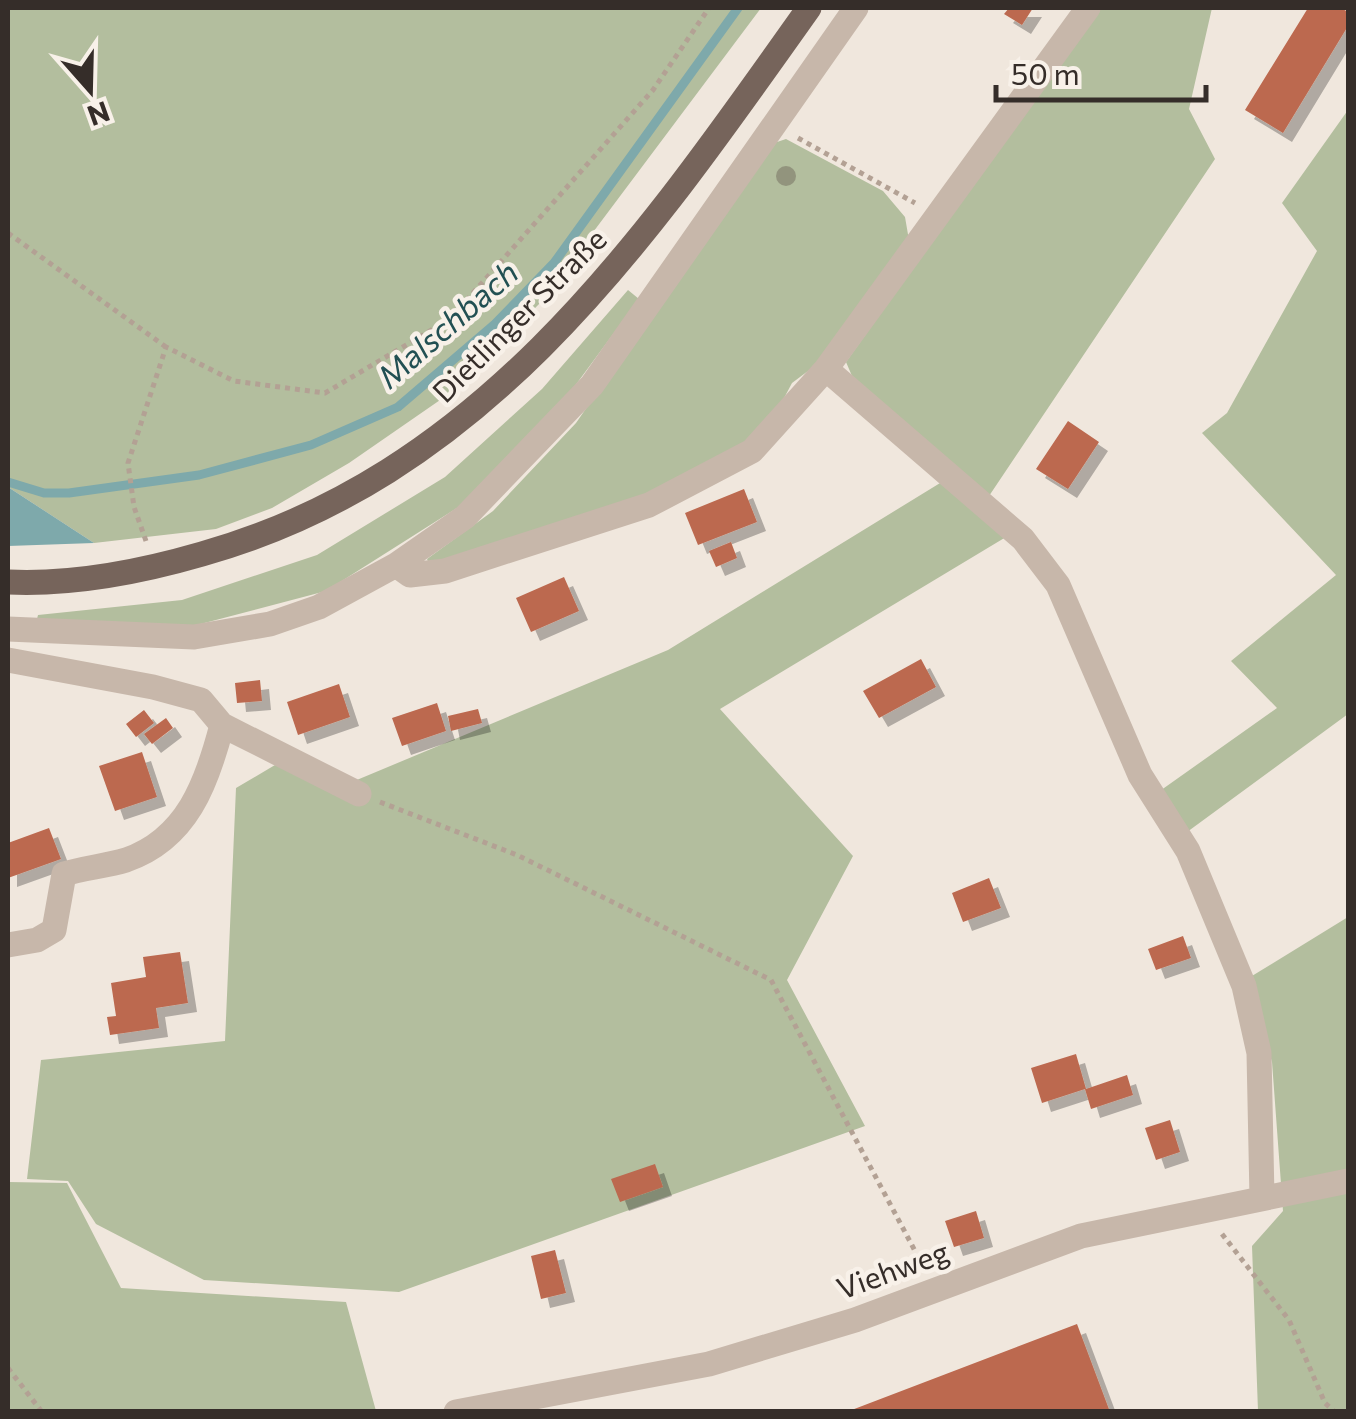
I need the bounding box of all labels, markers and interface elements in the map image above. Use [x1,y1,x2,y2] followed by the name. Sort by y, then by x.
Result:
[40,40,140,140] north arrow
[996,40,1206,102] scale bar
[1011,54,1080,91] text: 50 m
[83,95,115,134] text: N
[424,220,613,409] street label: Dietlinger Straße
[368,251,525,396] water label: Malschbach
[831,1231,953,1306] street label: Viehweg

